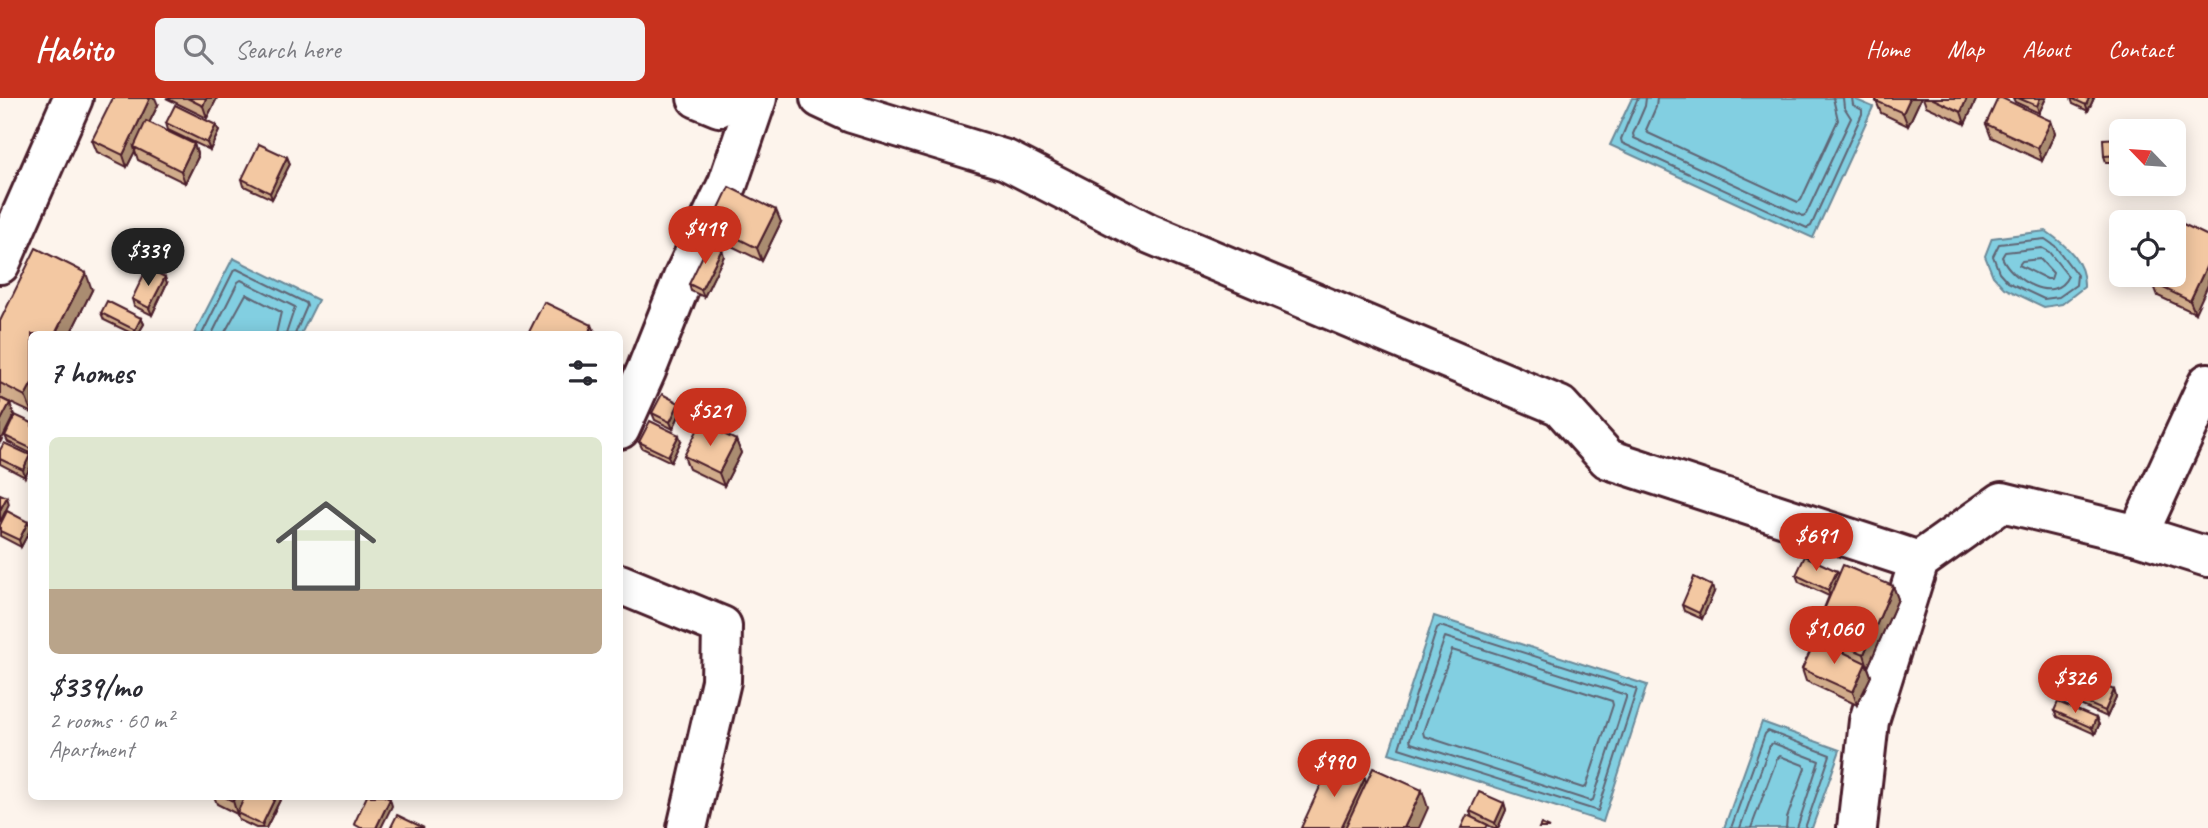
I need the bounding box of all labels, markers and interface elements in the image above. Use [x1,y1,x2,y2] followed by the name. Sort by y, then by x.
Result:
[155,18,645,81] search box
[35,28,113,70] text: Habito
[179,30,217,68] icon: search
[235,33,341,66] text: Search here
[1866,34,1909,64] text: Home
[1947,34,1984,64] text: Map
[2022,34,2070,64] text: About
[2108,34,2173,64] text: Contact
[2109,119,2186,196] north arrow
[2109,119,2186,287] map controls
[664,206,746,266] pin: $419
[2109,210,2186,287] button: locate
[684,214,726,243] text: $419
[107,228,189,288] pin: $339
[127,236,169,265] text: $339
[49,354,134,392] text: 7 homes
[564,354,602,392] icon: filters
[669,388,751,448] pin: $521
[689,396,731,425] text: $521
[263,483,389,609] icon: home
[1775,514,1857,573] pin: $691
[1795,521,1837,550] text: $691
[1777,606,1891,666] pin: $1,060
[1806,614,1862,643] text: $1,060
[2034,656,2116,715] pin: $326
[2054,663,2096,692] text: $326
[49,668,141,706] text: $339/mo
[49,706,173,735] text: 2 rooms · 60 m²
[49,735,134,764] text: Apartment
[1293,740,1375,799] pin: $990
[1314,747,1354,776] text: $990

